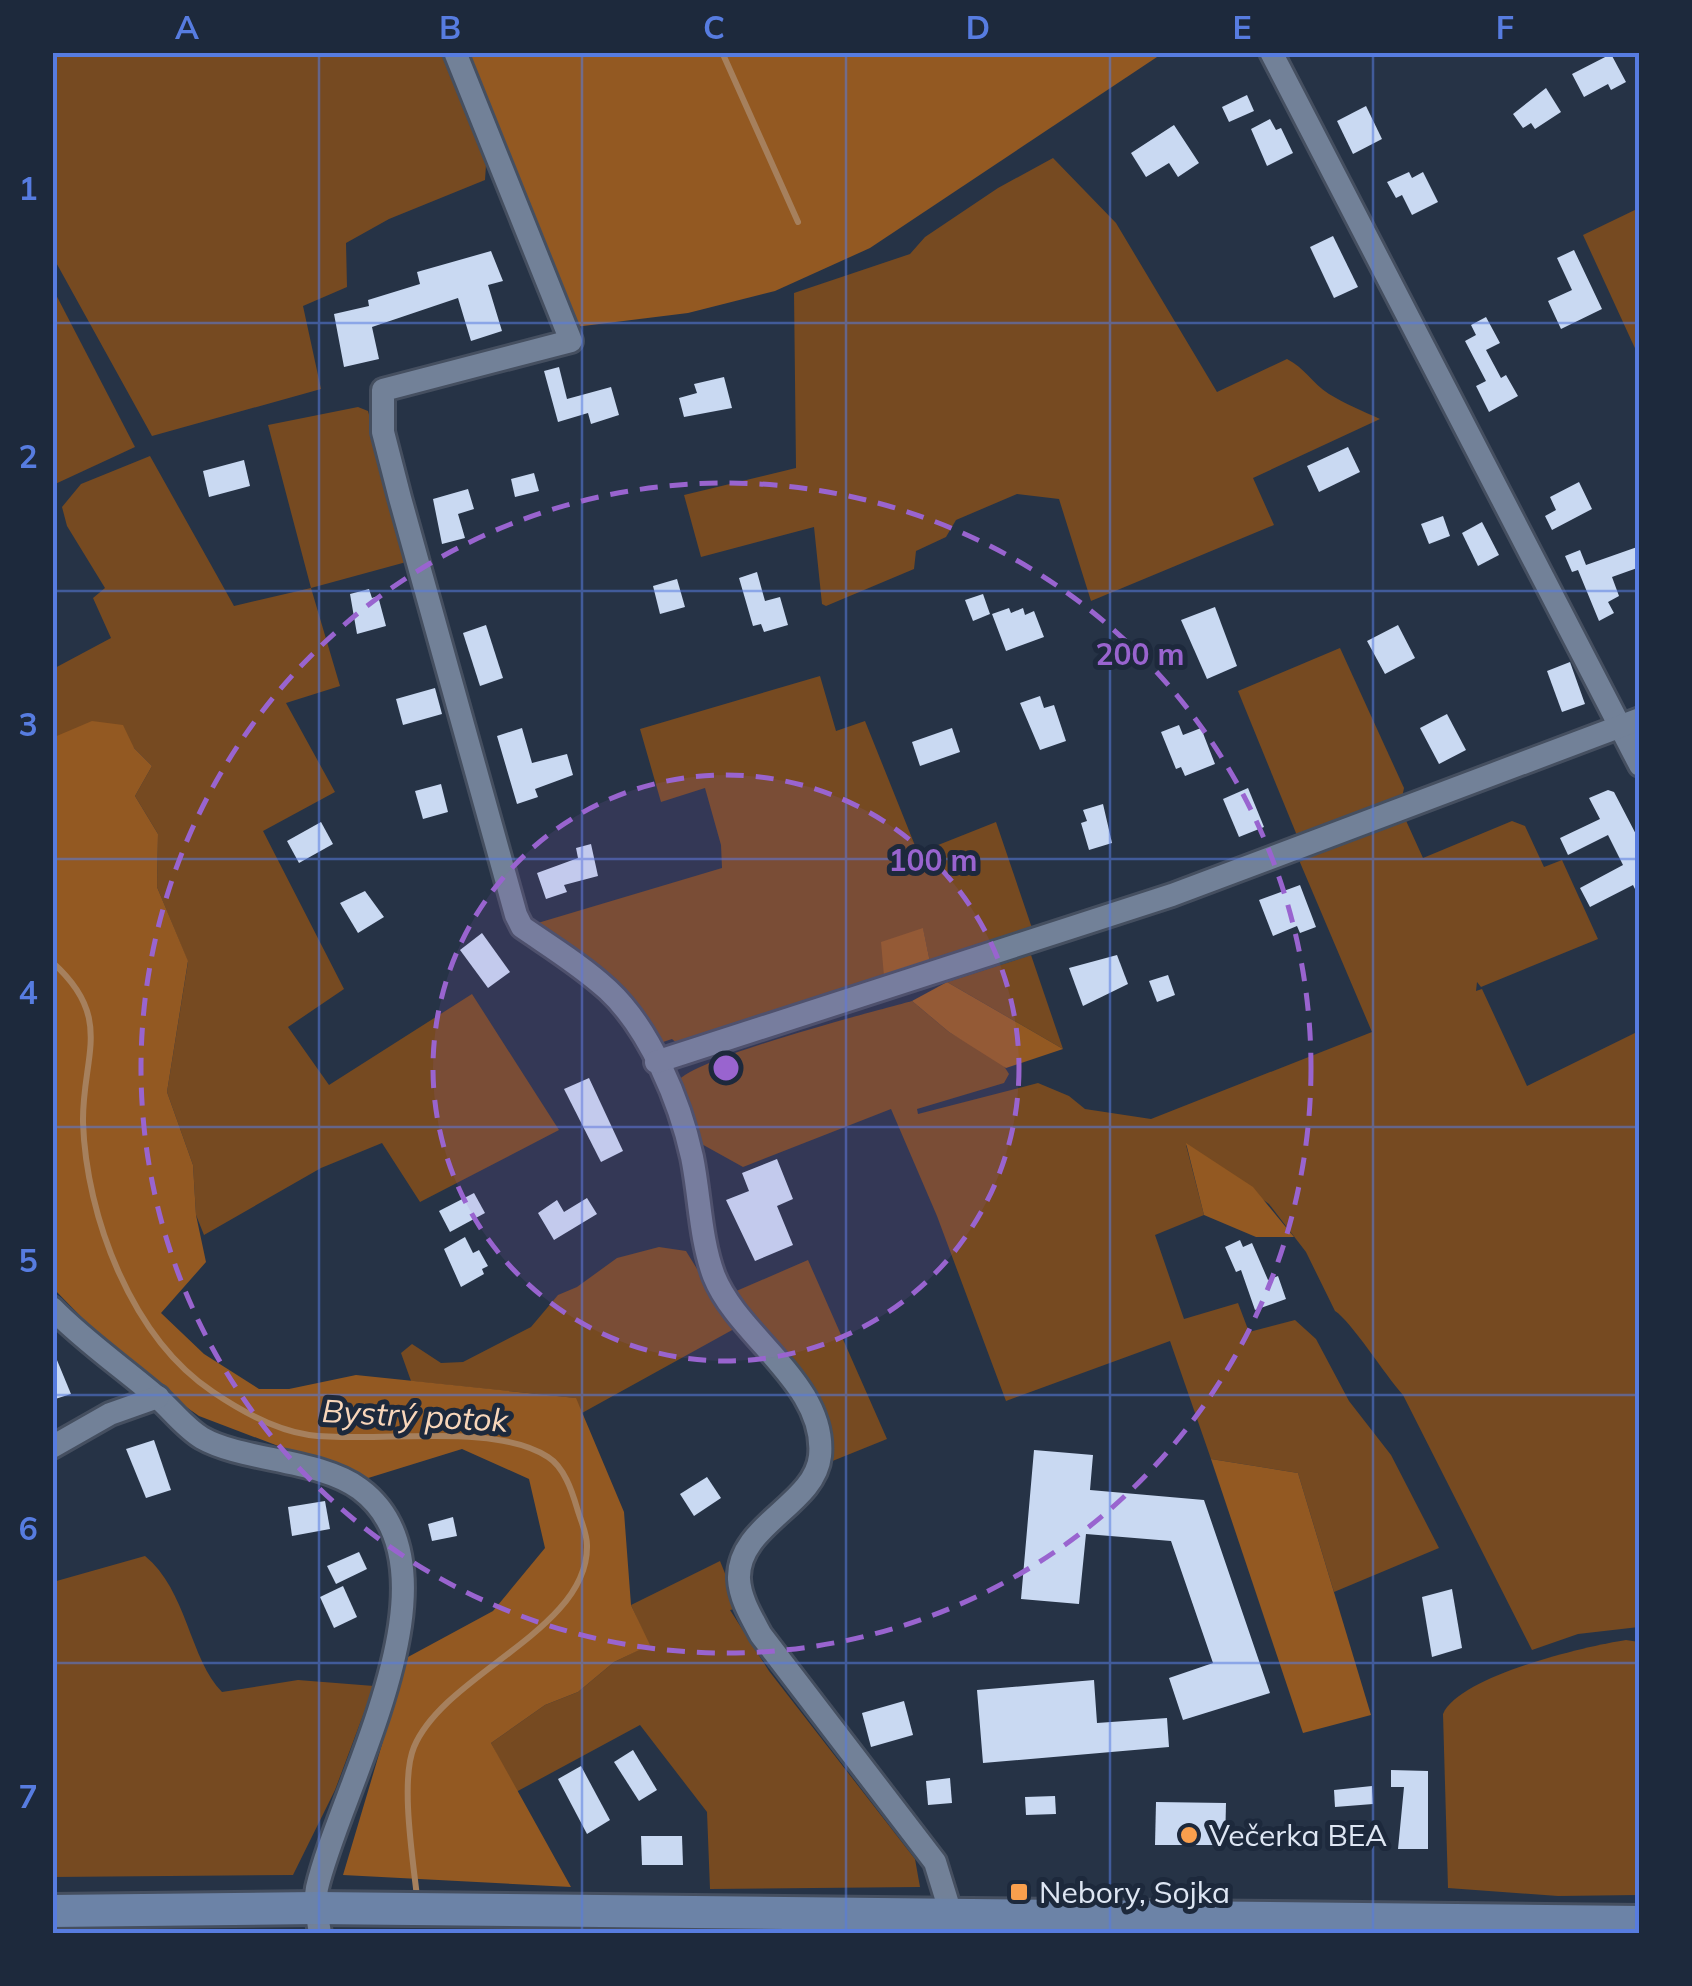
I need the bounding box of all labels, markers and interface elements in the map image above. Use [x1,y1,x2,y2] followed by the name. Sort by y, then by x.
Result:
[175,7,199,47] text: A
[439,7,461,47] text: B
[703,7,725,47] text: C
[966,7,990,47] text: D
[1232,7,1252,47] text: E
[1496,7,1514,47] text: F
[18,168,38,208] text: 1
[18,436,38,476] text: 2
[1095,635,1185,673] text: 200 m
[18,704,38,744] text: 3
[888,841,978,879] text: 100 m
[18,972,38,1012] text: 4
[708,1050,744,1086] centre of rings
[18,1240,38,1280] text: 5
[321,1390,511,1440] water label: Bystrý potok
[18,1508,38,1548] text: 6
[18,1776,38,1816] text: 7
[1209,1816,1387,1854] place label: Večerka BEA
[1178,1824,1200,1846] marker: Večerka BEA
[1039,1873,1230,1911] place label: Nebory, Sojka
[1008,1881,1030,1903] marker: Nebory, Sojka

